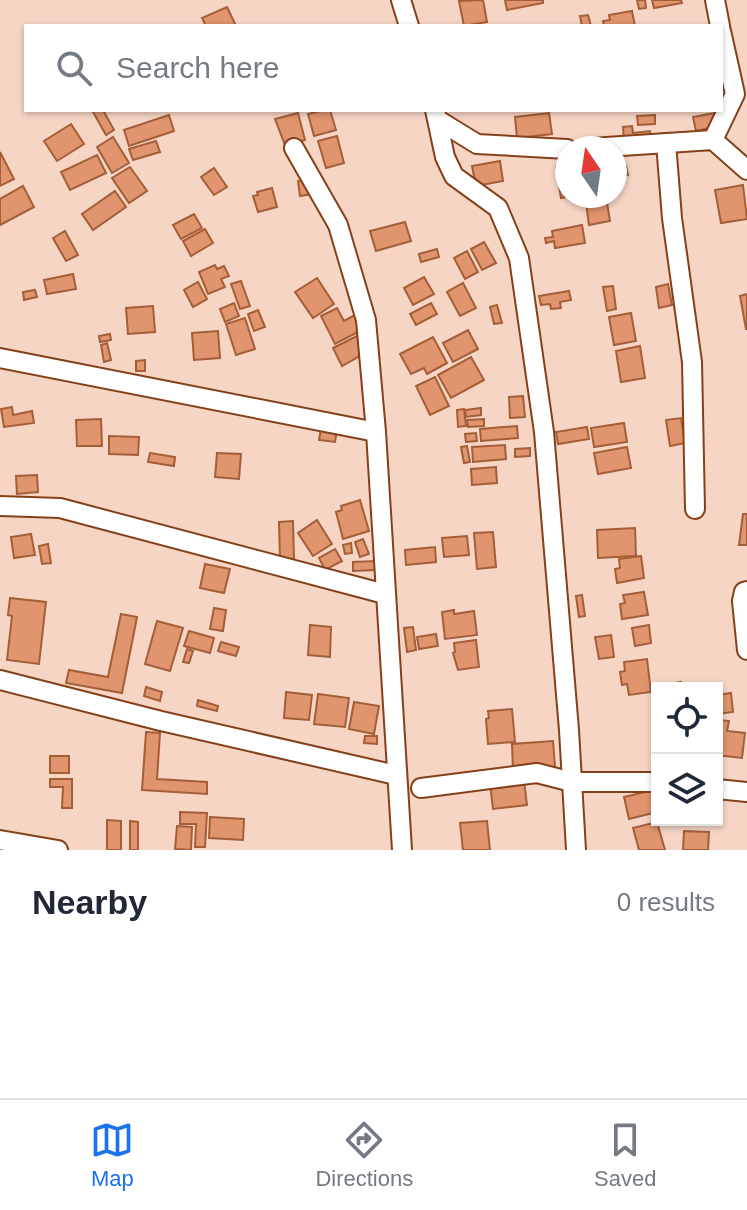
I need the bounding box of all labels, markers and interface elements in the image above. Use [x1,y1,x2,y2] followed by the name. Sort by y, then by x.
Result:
[24,24,723,112] search box
[52,46,96,90] icon: search
[116,51,279,84] text: Search here
[555,136,627,208] north arrow
[651,682,723,826] map controls
[651,682,723,754] button: locate
[651,754,723,826] button: layers
[32,883,147,921] text: Nearby
[617,887,715,917] text: 0 results
[90,1118,134,1192] tab: Map
[315,1118,413,1192] tab: Directions
[594,1118,657,1192] tab: Saved

